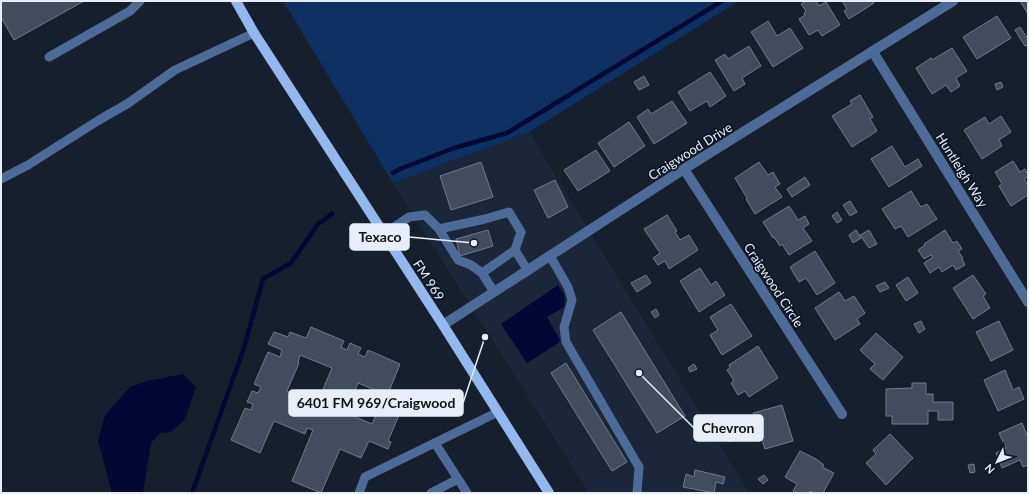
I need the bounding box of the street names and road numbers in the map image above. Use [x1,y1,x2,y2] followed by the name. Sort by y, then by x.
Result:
[645,119,735,183] street label: Craigwood Drive
[933,130,991,210] street label: Huntleigh Way
[741,240,807,330] street label: Craigwood Circle
[410,257,448,303] street label: FM 969

